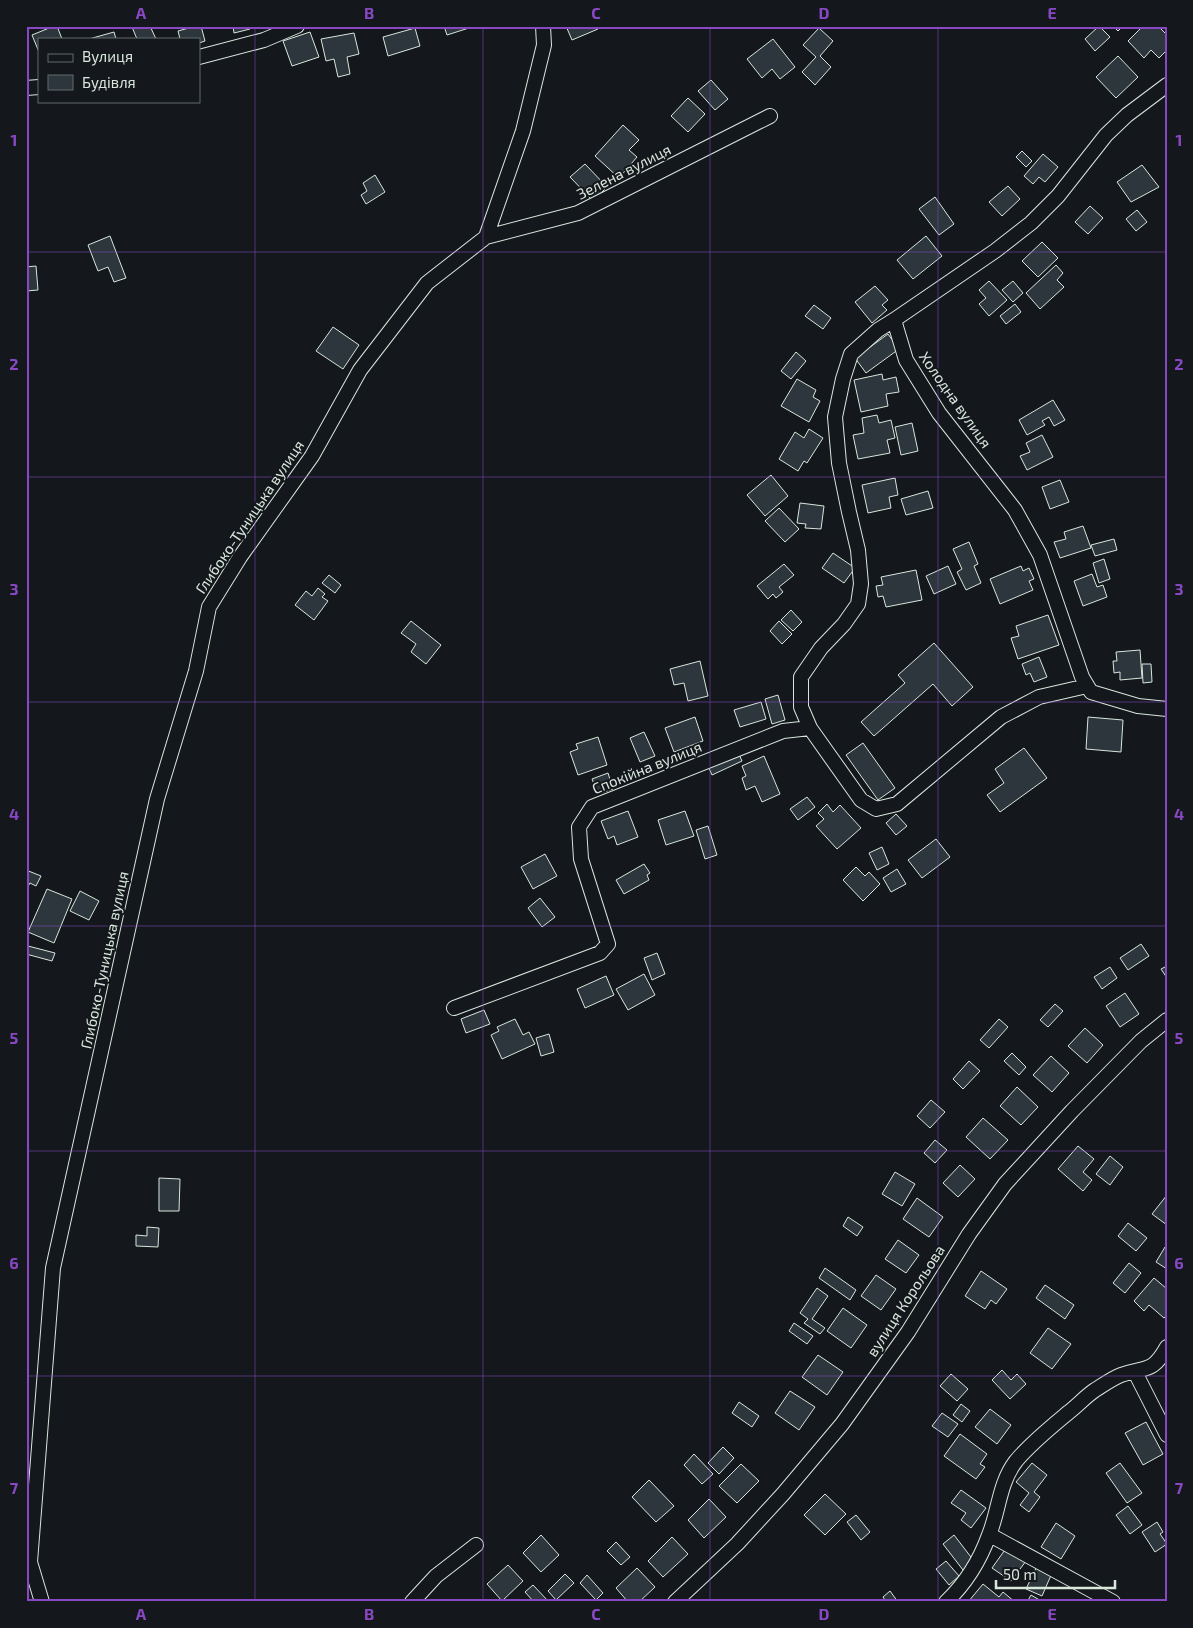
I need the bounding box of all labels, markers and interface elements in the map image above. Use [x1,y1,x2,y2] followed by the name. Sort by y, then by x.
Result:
[136,3,147,22] text: A
[364,3,374,22] text: B
[591,3,601,22] text: C
[819,3,830,22] text: D
[1047,3,1057,22] text: E
[38,38,200,102] legend
[82,47,133,66] text: Вулиця
[82,73,136,92] text: Будівля
[11,130,17,149] text: 1
[1176,130,1182,149] text: 1
[573,140,674,203] street label: Зелена вулиця
[915,348,996,452] street label: Холодна вулиця
[9,354,19,373] text: 2
[1174,354,1184,373] text: 2
[191,436,308,597] street label: Глибоко-Туницька вулиця
[9,579,19,598] text: 3
[1174,579,1184,598] text: 3
[589,737,704,798] street label: Спокійна вулиця
[9,804,19,823] text: 4
[1174,804,1184,823] text: 4
[76,869,133,1050] street label: Глибоко-Туницька вулиця
[10,1028,19,1047] text: 5
[1175,1028,1184,1047] text: 5
[862,1241,949,1360] street label: вулиця Корольова
[9,1253,19,1272] text: 6
[1174,1253,1184,1272] text: 6
[10,1478,19,1497] text: 7
[1175,1478,1184,1497] text: 7
[996,1558,1114,1590] scale bar
[1003,1565,1037,1583] text: 50 m
[136,1604,147,1623] text: A
[364,1604,374,1623] text: B
[591,1604,601,1623] text: C
[819,1604,830,1623] text: D
[1047,1604,1057,1623] text: E

